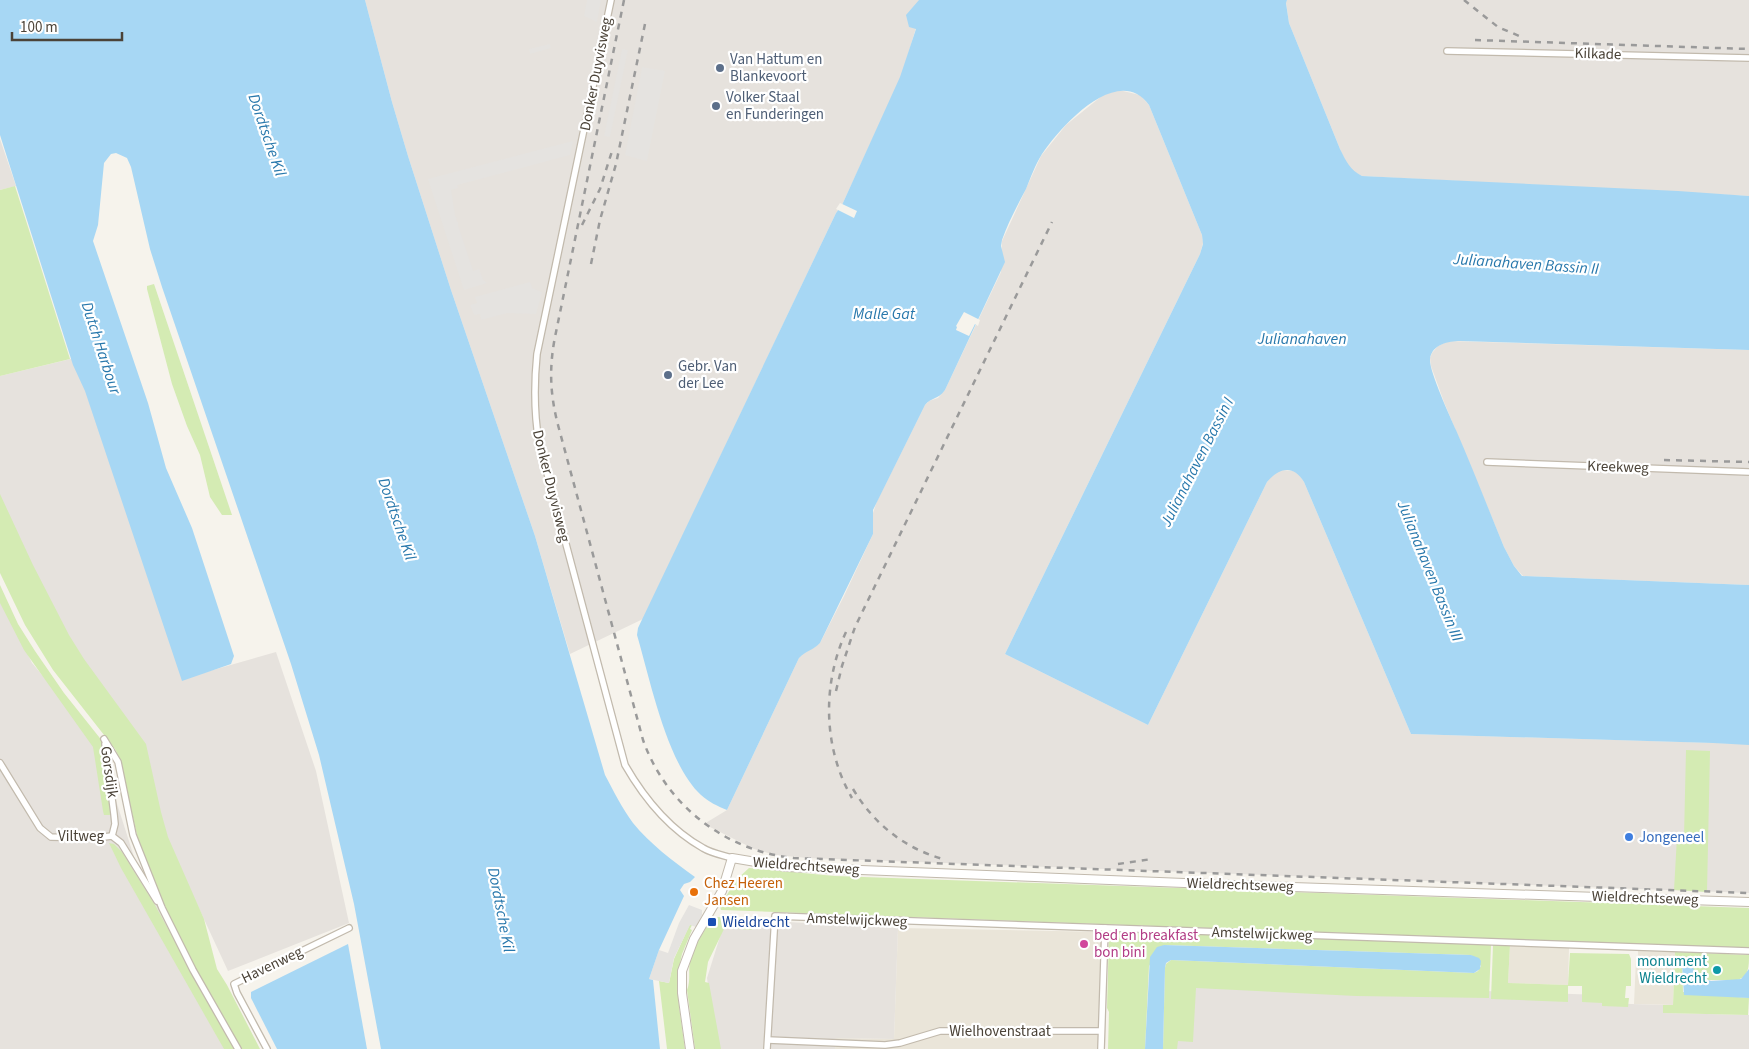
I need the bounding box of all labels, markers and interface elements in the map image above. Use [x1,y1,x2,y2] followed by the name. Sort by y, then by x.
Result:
[12,10,122,42] scale bar
[575,15,617,133] street label: Donker Duyvisweg
[20,17,58,38] text: 100 m
[1574,43,1622,65] street label: Kilkade
[730,49,822,87] place label: Van Hattum en Blankevoort
[714,62,726,74] marker: Van Hattum en Blankevoort
[726,87,824,125] place label: Volker Staal en Funderingen
[243,91,291,179] water label: Dordtsche Kil
[710,100,722,112] marker: Volker Staal en Funderingen
[1451,248,1600,280] water label: Julianahaven Bassin II
[76,299,127,399] water label: Dutch Harbour
[853,303,916,325] water label: Malle Gat
[1256,328,1347,350] water label: Julianahaven
[678,356,737,394] place label: Gebr. Van der Lee
[662,369,674,381] marker: Gebr. Van der Lee
[1154,394,1239,531] water label: Julianahaven Bassin I
[527,428,575,545] street label: Donker Duyvisweg
[1587,455,1650,479] street label: Kreekweg
[373,475,421,563] water label: Dordtsche Kil
[1391,496,1468,645] water label: Julianahaven Bassin III
[95,745,123,800] street label: Gorsdijk
[58,826,104,847] street label: Viltweg
[1639,827,1704,848] place label: Jongeneel
[1623,831,1635,843] marker: Jongeneel
[752,852,860,880] street label: Wieldrechtseweg
[482,866,520,954] water label: Dordtsche Kil
[704,873,783,911] place label: Chez Heeren Jansen
[1186,873,1294,897] street label: Wieldrechtseweg
[688,886,700,898] marker: Chez Heeren Jansen
[1591,886,1699,910] street label: Wieldrechtseweg
[806,908,908,932] street label: Amstelwijckweg
[722,912,790,933] place label: Wieldrecht
[706,916,718,928] marker: Wieldrecht
[1211,922,1313,946] street label: Amstelwijckweg
[1094,925,1198,963] place label: bed en breakfast bon bini
[1078,938,1090,950] marker: bed en breakfast bon bini
[238,941,306,989] street label: Havenweg
[1637,951,1707,989] place label: monument Wieldrecht
[1711,964,1723,976] marker: monument Wieldrecht
[949,1021,1051,1042] street label: Wielhovenstraat

